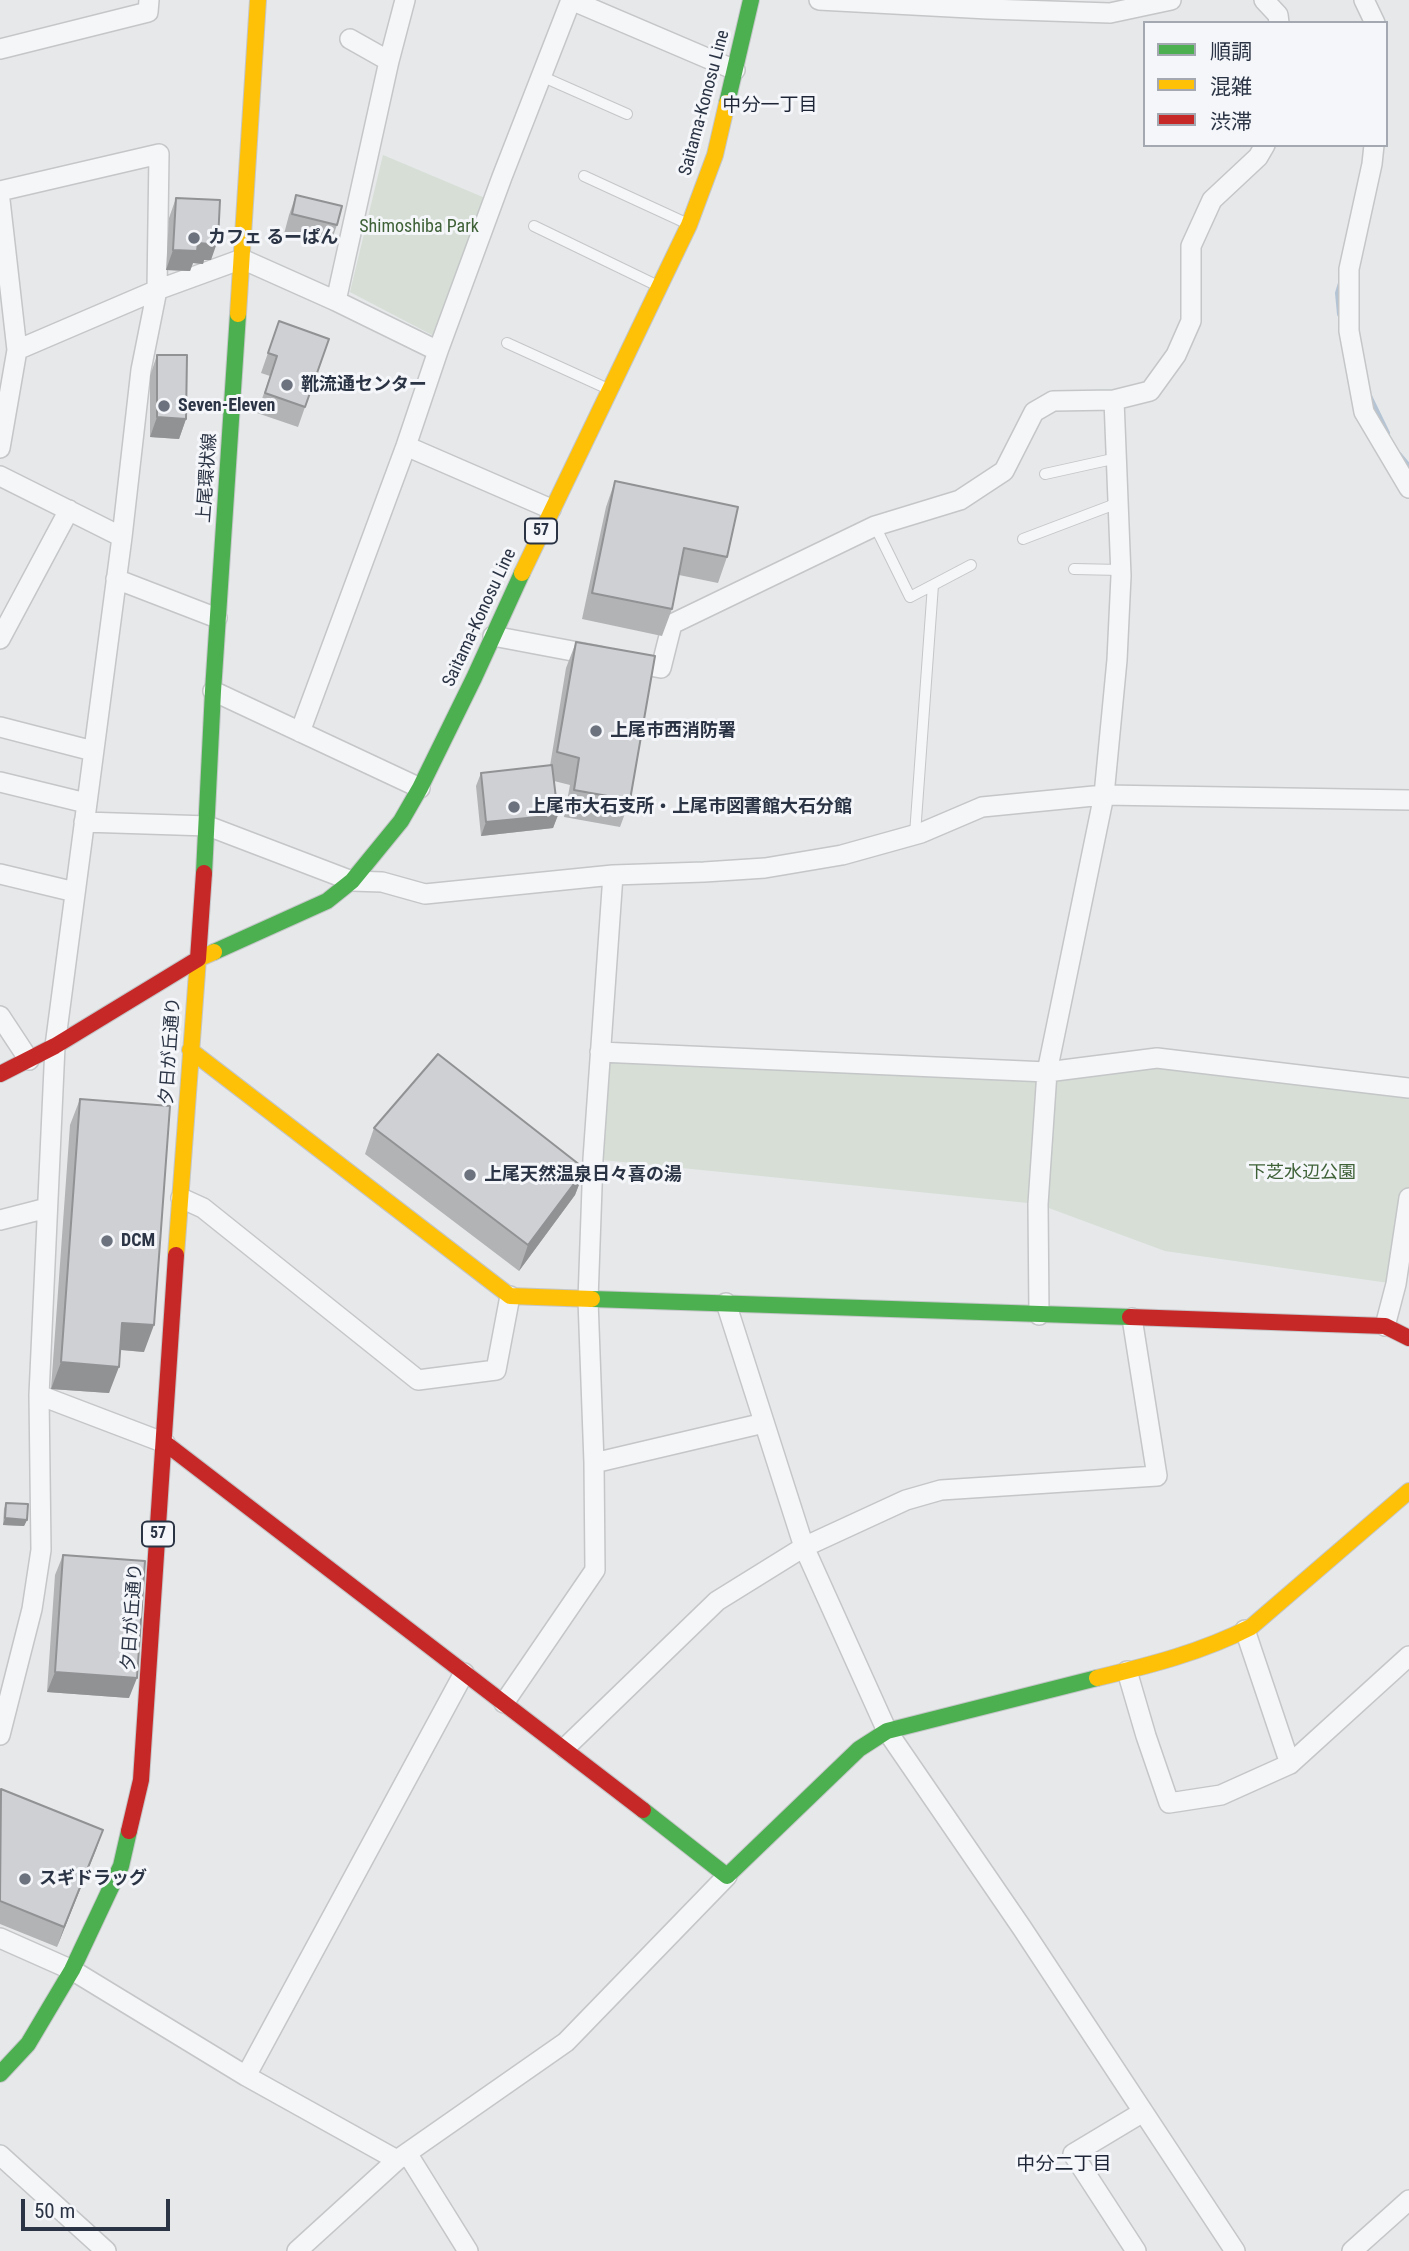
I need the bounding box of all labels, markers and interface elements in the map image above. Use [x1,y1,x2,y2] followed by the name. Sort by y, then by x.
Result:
[1143,21,1388,147] legend
[675,28,735,178] street label: Saitama-Konosu Line
[1210,40,1252,64] text: 順調
[1210,75,1252,99] text: 混雑
[723,95,817,117] district label: 中分一丁目
[1210,110,1252,134] text: 渋滞
[359,216,479,238] park label: Shimoshiba Park
[208,227,338,249] place label: カフェ るーぱん
[186,230,202,246] marker: カフェ るーぱん
[301,374,427,396] place label: 靴流通センター
[279,377,295,393] marker: 靴流通センター
[178,395,275,417] place label: Seven-Eleven
[156,398,172,414] marker: Seven-Eleven
[194,432,222,524] street label: 上尾環状線
[525,518,557,544] road number: 57
[439,545,521,691] street label: Saitama-Konosu Line
[610,720,736,742] place label: 上尾市西消防署
[588,723,604,739] marker: 上尾市西消防署
[528,796,852,818] place label: 上尾市大石支所・上尾市図書館大石分館
[506,799,522,815] marker: 上尾市大石支所・上尾市図書館大石分館
[156,996,186,1106] street label: 夕日が丘通り
[1248,1162,1356,1184] park label: 下芝水辺公園
[484,1164,682,1186] place label: 上尾天然温泉日々喜の湯
[462,1167,478,1183] marker: 上尾天然温泉日々喜の湯
[121,1230,155,1252] place label: DCM
[99,1233,115,1249] marker: DCM
[142,1522,174,1546] road number: 57
[118,1562,148,1672] street label: 夕日が丘通り
[39,1868,147,1890] place label: スギドラッグ
[17,1871,33,1887] marker: スギドラッグ
[1017,2154,1111,2176] district label: 中分二丁目
[24,2184,173,2228] scale bar
[34,2199,75,2223] text: 50 m

